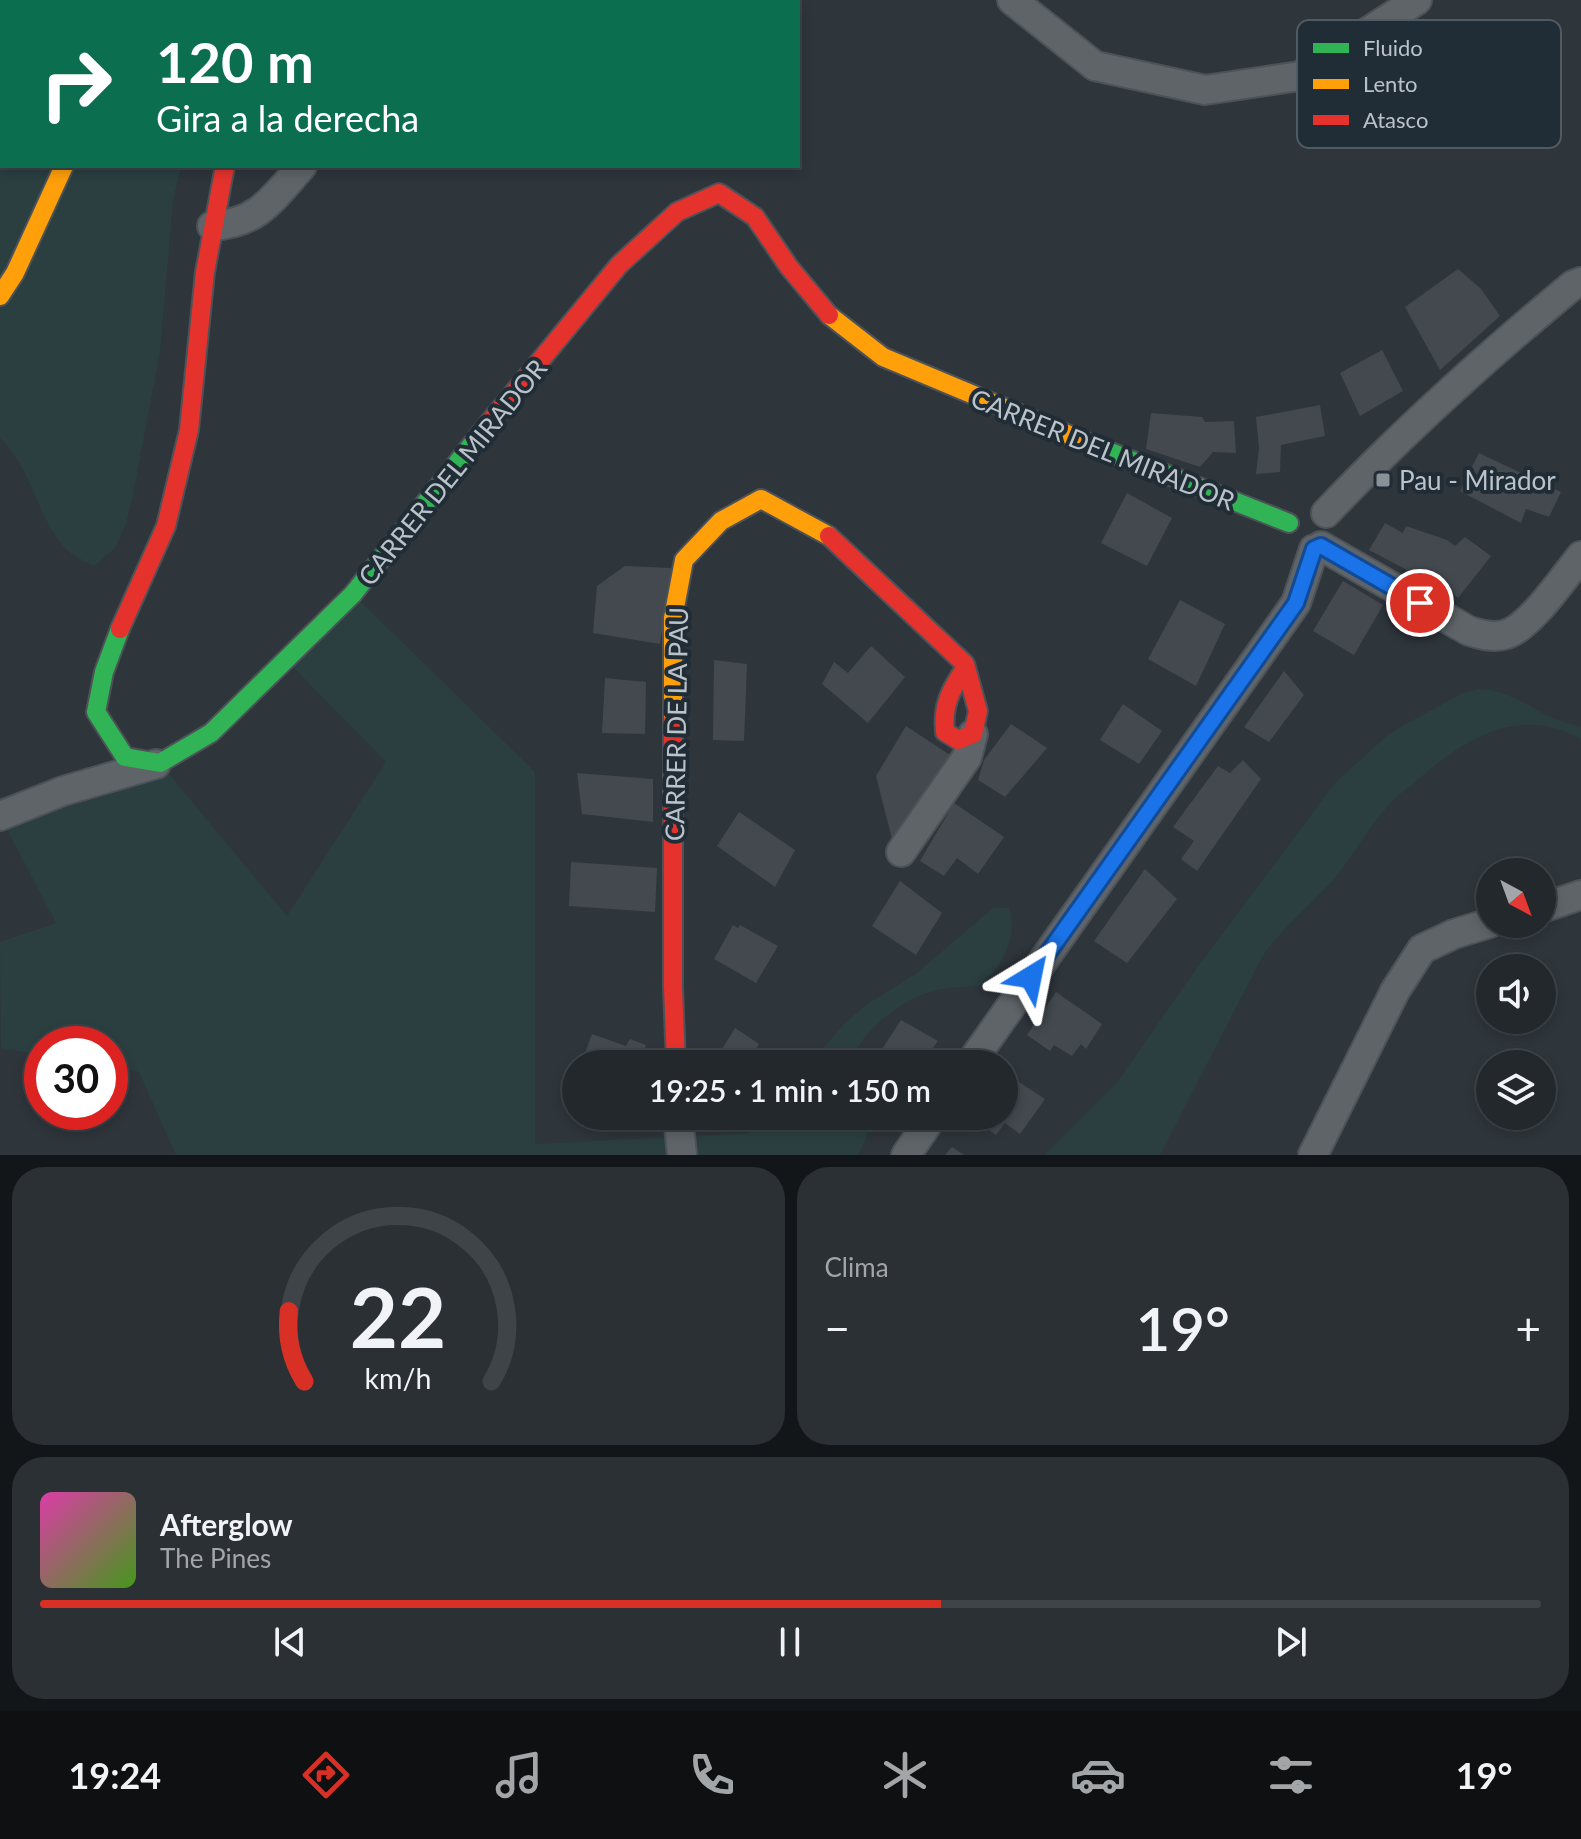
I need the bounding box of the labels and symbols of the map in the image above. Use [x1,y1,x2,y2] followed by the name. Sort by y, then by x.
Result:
[1297,20,1561,148] legend
[1363,34,1423,61] text: Fluido
[1363,70,1418,97] text: Lento
[1363,106,1428,133] text: Atasco
[351,352,554,592] street label: CARRER DEL MIRADOR
[966,381,1240,517] street label: CARRER DEL MIRADOR
[1399,464,1556,496] place label: Pau - Mirador
[1374,471,1392,489] marker: Pau - Mirador
[1386,569,1454,637] pin
[658,607,694,841] street label: CARRER DE LA PAU
[1476,858,1556,938] north arrow
[989,935,1073,1019] position arrow
[24,1026,128,1130] speed limit sign: 30

